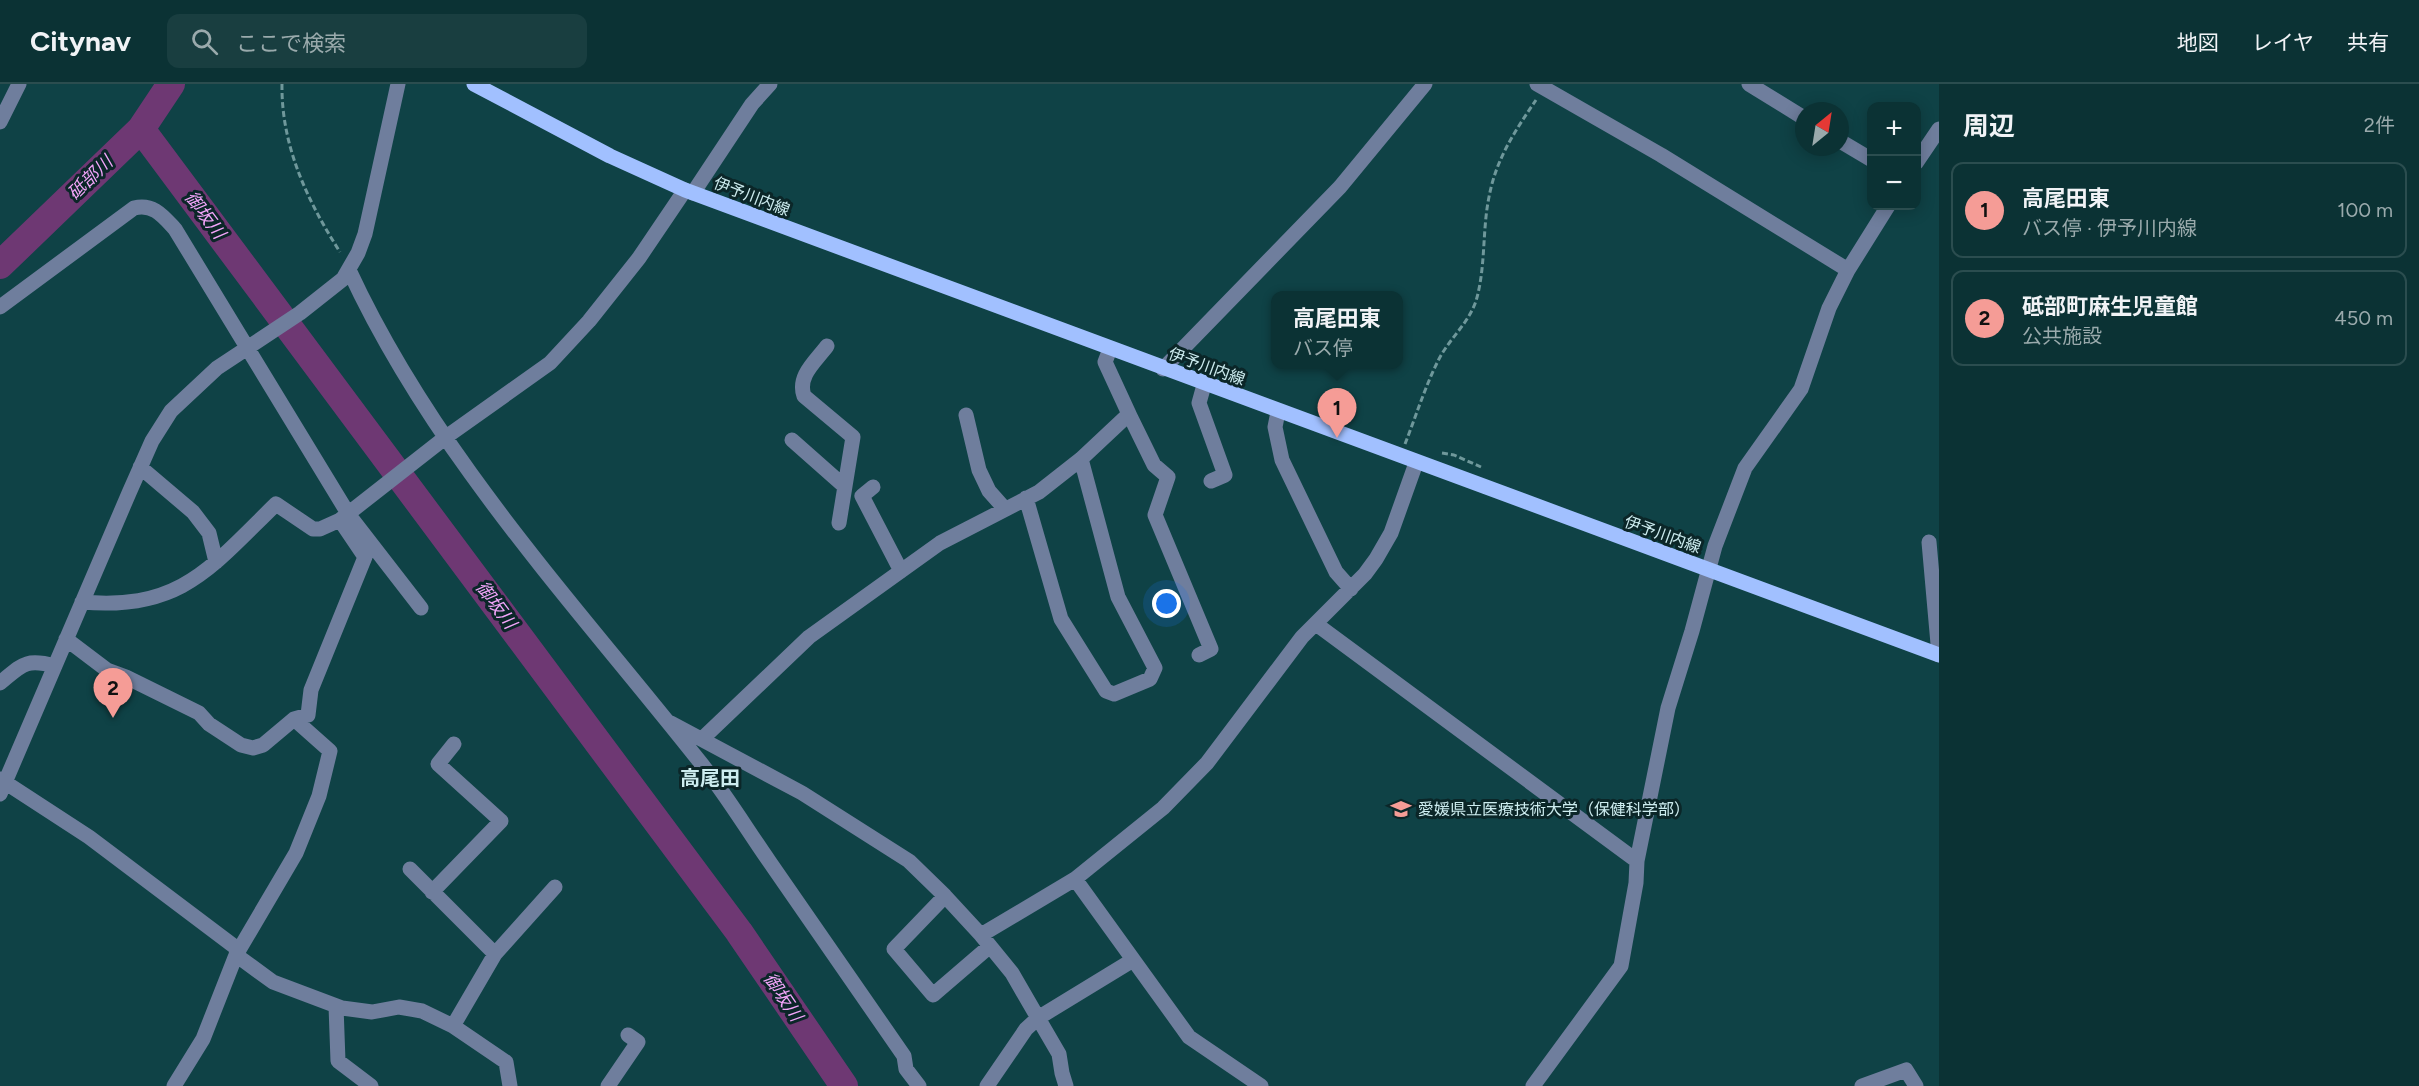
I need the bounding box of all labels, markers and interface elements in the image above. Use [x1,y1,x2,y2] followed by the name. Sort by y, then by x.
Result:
[167,14,587,68] search box
[30,24,131,58] text: Citynav
[188,25,221,58] icon: search
[236,30,346,57] text: ここで検索
[2177,30,2219,55] text: 地図
[2252,30,2314,55] text: レイヤ
[2347,30,2389,55] text: 共有
[1795,102,1849,156] north arrow
[1867,102,1921,210] map controls
[1867,102,1921,156] button: +
[1963,110,2015,142] text: 周辺
[2364,113,2395,137] text: 2件
[63,150,119,205] water label: 砥部川
[1867,156,1921,210] button: −
[711,173,793,220] street label: 伊予川内線
[2022,185,2110,212] text: 高尾田東
[180,187,231,245] water label: 御坂川
[1980,198,1989,222] text: 1
[2337,198,2393,222] text: 100 m
[2022,216,2197,240] text: バス停 · 伊予川内線
[1271,291,1403,369] popup
[2022,293,2198,320] text: 砥部町麻生児童館
[1293,305,1381,332] text: 高尾田東
[1979,306,1990,330] text: 2
[2334,306,2393,330] text: 450 m
[2022,324,2102,348] text: 公共施設
[1293,336,1353,360] text: バス停
[1166,344,1248,389] street label: 伊予川内線
[1318,388,1356,438] pin: 1
[1622,512,1704,557] street label: 伊予川内線
[471,577,522,635] water label: 御坂川
[1152,589,1181,618] your location
[94,668,132,718] pin: 2
[680,766,740,790] district label: 高尾田
[1389,797,1413,821] school or university icon: 愛媛県立医療技術大学（保健科学部）
[1418,800,1690,819] place label: 愛媛県立医療技術大学（保健科学部）
[759,968,808,1027] water label: 御坂川

